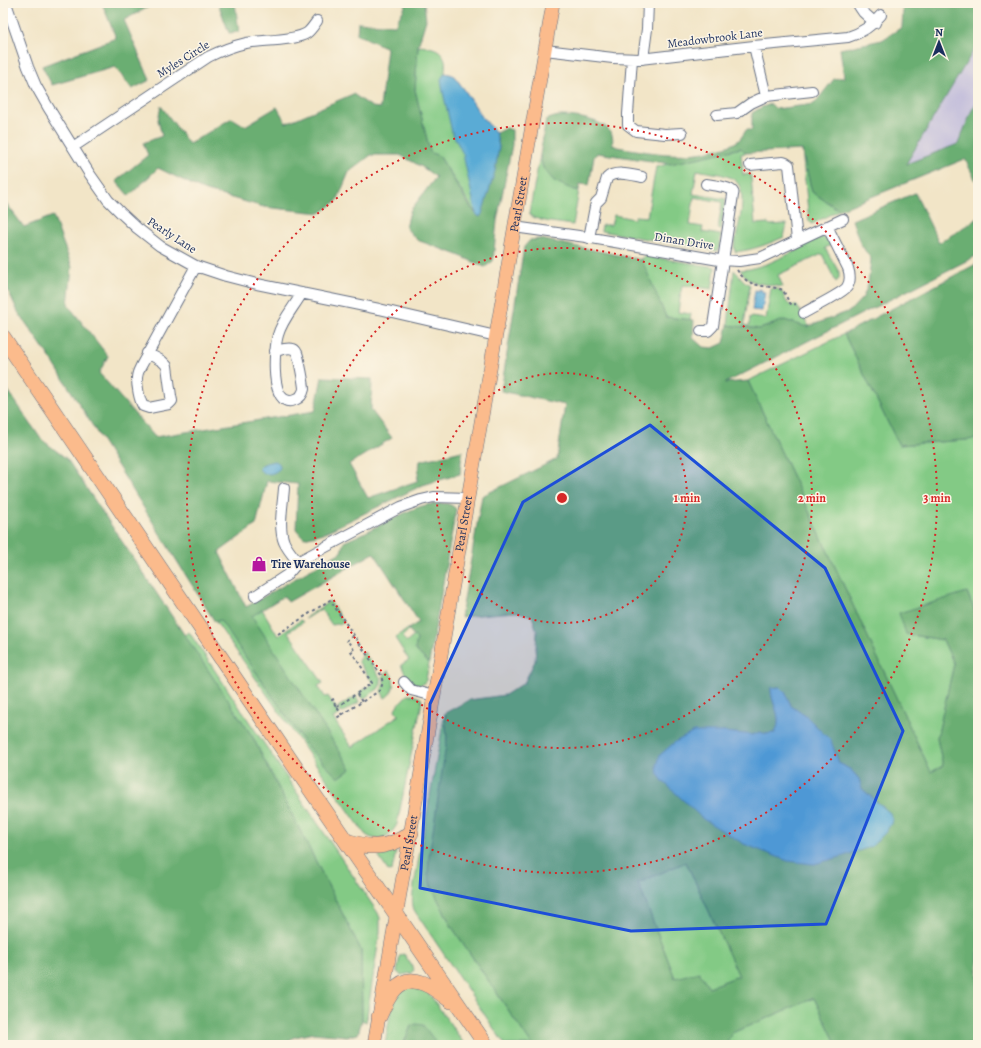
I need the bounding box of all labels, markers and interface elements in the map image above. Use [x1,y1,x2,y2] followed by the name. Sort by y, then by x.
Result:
[919,22,959,62] north arrow
[666,24,764,52] street label: Meadowbrook Lane
[935,25,943,40] text: N
[154,37,212,81] street label: Myles Circle
[506,175,531,234] street label: Pearl Street
[144,213,200,257] street label: Pearly Lane
[653,228,715,254] street label: Dinan Drive
[674,490,701,506] text: 1 min
[798,490,826,506] text: 2 min
[923,490,951,506] text: 3 min
[555,491,569,505] centre of rings
[451,494,476,553] street label: Pearl Street
[250,555,268,573] shop icon: Tire Warehouse
[271,556,351,572] place label: Tire Warehouse
[396,814,421,872] street label: Pearl Street

